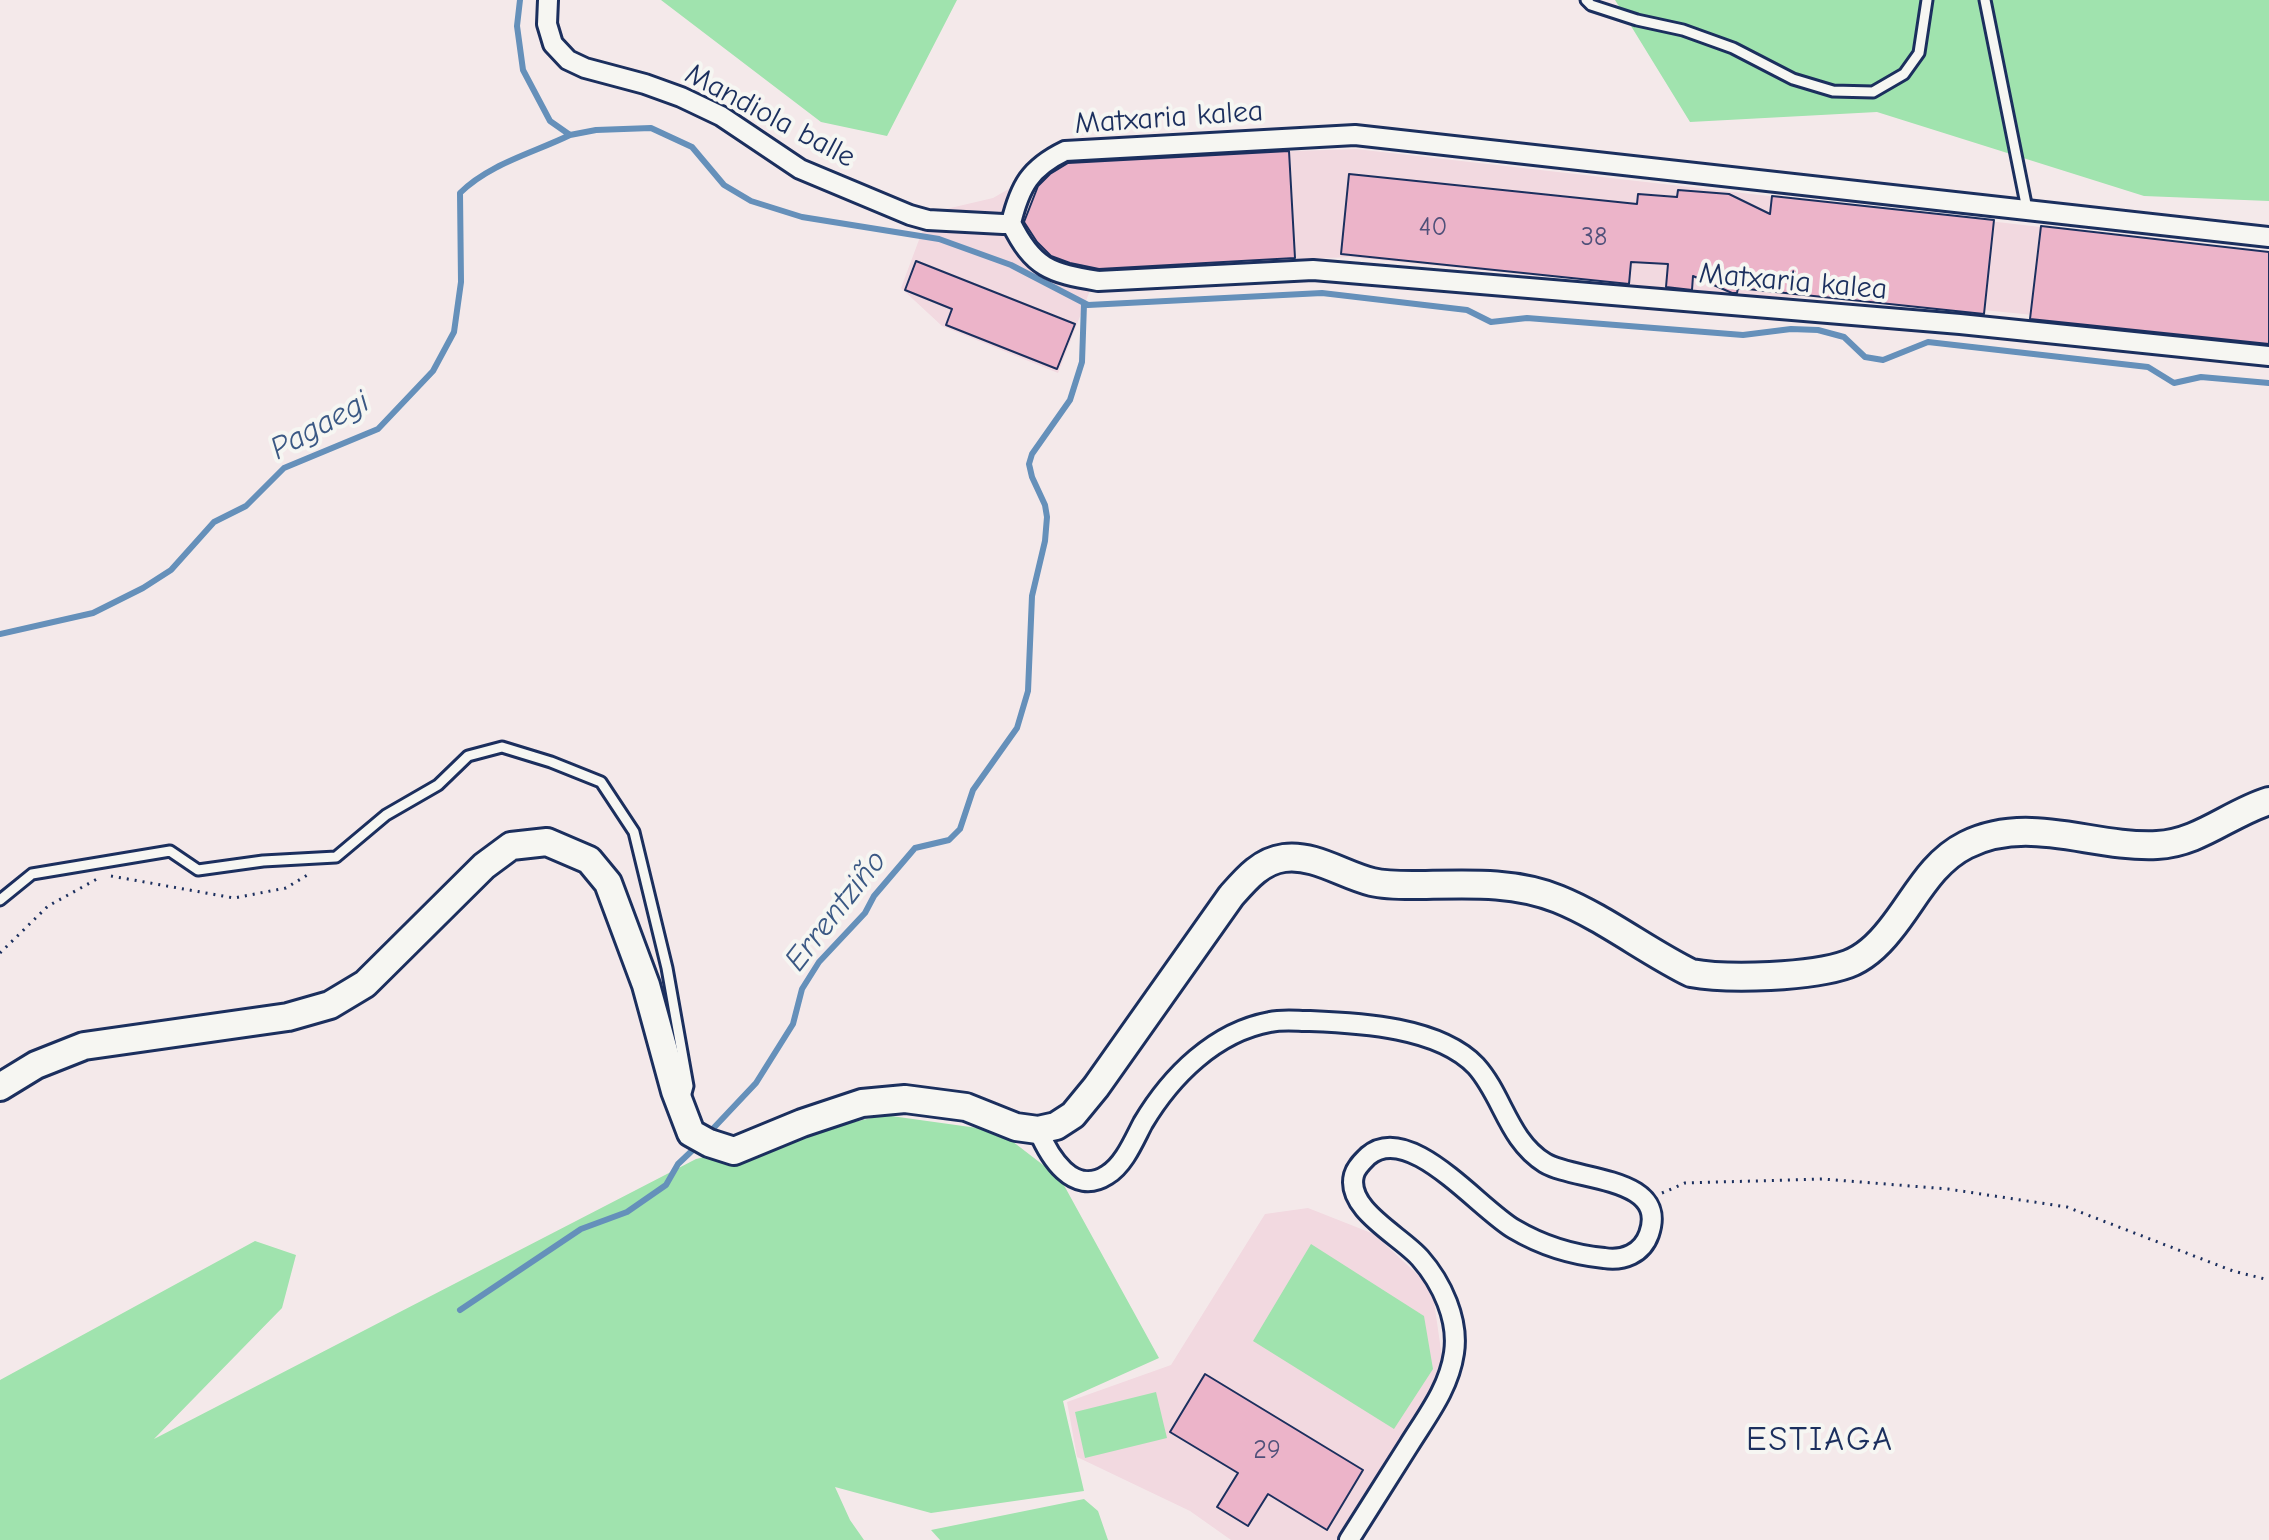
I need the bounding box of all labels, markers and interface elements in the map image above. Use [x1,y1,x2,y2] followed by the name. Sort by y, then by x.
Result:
[679,56,861,176] street label: Mandiola balle
[1074,93,1264,143] street label: Matxaria kalea
[1419,212,1447,244] house number: 40
[1581,222,1607,254] house number: 38
[1697,256,1889,308] street label: Matxaria kalea
[264,383,376,469] water label: Pagaegi
[777,843,895,979] water label: Errentziño
[1746,1420,1894,1460] district label: ESTIAGA
[1253,1435,1281,1467] house number: 29

